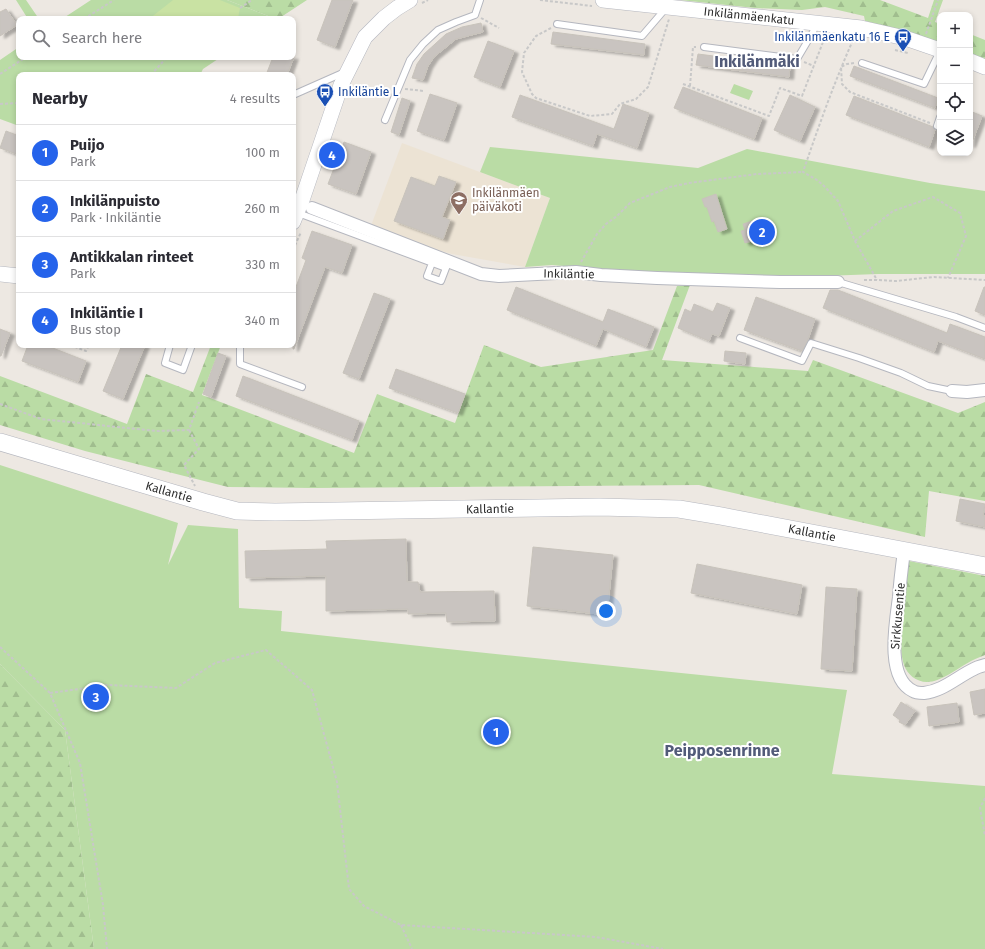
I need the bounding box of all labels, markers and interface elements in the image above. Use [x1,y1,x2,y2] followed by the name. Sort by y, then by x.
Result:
[703,4,795,28] street label: Inkilänmäenkatu
[937,12,973,156] map controls
[937,12,973,48] button: +
[16,16,296,60] search box
[30,27,52,49] icon: search
[893,27,913,52] bus stop icon: Inkilänmäenkatu 16 E
[62,29,142,47] text: Search here
[774,30,890,44] place label: Inkilänmäenkatu 16 E
[937,48,973,84] button: −
[714,52,800,71] district label: Inkilänmäki
[315,82,335,107] bus stop icon: Inkiläntie L
[937,84,973,120] button: locate
[338,85,399,99] place label: Inkiläntie L
[32,88,87,109] text: Nearby
[230,91,280,106] text: 4 results
[937,120,973,156] button: layers
[70,136,104,154] text: Puijo
[319,140,345,170] pin: 4
[42,145,48,160] text: 1
[245,145,280,160] text: 100 m
[70,154,96,169] text: Park
[472,186,540,214] place label: Inkilänmäen päiväkoti
[449,190,469,215] school or university icon: Inkilänmäen päiväkoti
[70,192,160,210] text: Inkilänpuisto
[42,201,48,216] text: 2
[245,201,280,216] text: 260 m
[70,210,161,225] text: Park · Inkiläntie
[749,217,775,247] pin: 2
[70,248,194,266] text: Antikkalan rinteet
[42,257,48,272] text: 3
[245,257,280,272] text: 330 m
[70,266,96,281] text: Park
[543,267,595,281] street label: Inkiläntie
[70,304,143,322] text: Inkiläntie I
[41,313,49,328] text: 4
[245,313,280,328] text: 340 m
[70,322,121,337] text: Bus stop
[144,479,194,505] street label: Kallantie
[466,502,514,516] street label: Kallantie
[787,522,837,544] street label: Kallantie
[888,582,908,650] street label: Sirkkusentie
[596,601,616,621] your location
[83,682,109,712] pin: 3
[483,717,509,747] pin: 1
[665,741,780,760] district label: Peipposenrinne

